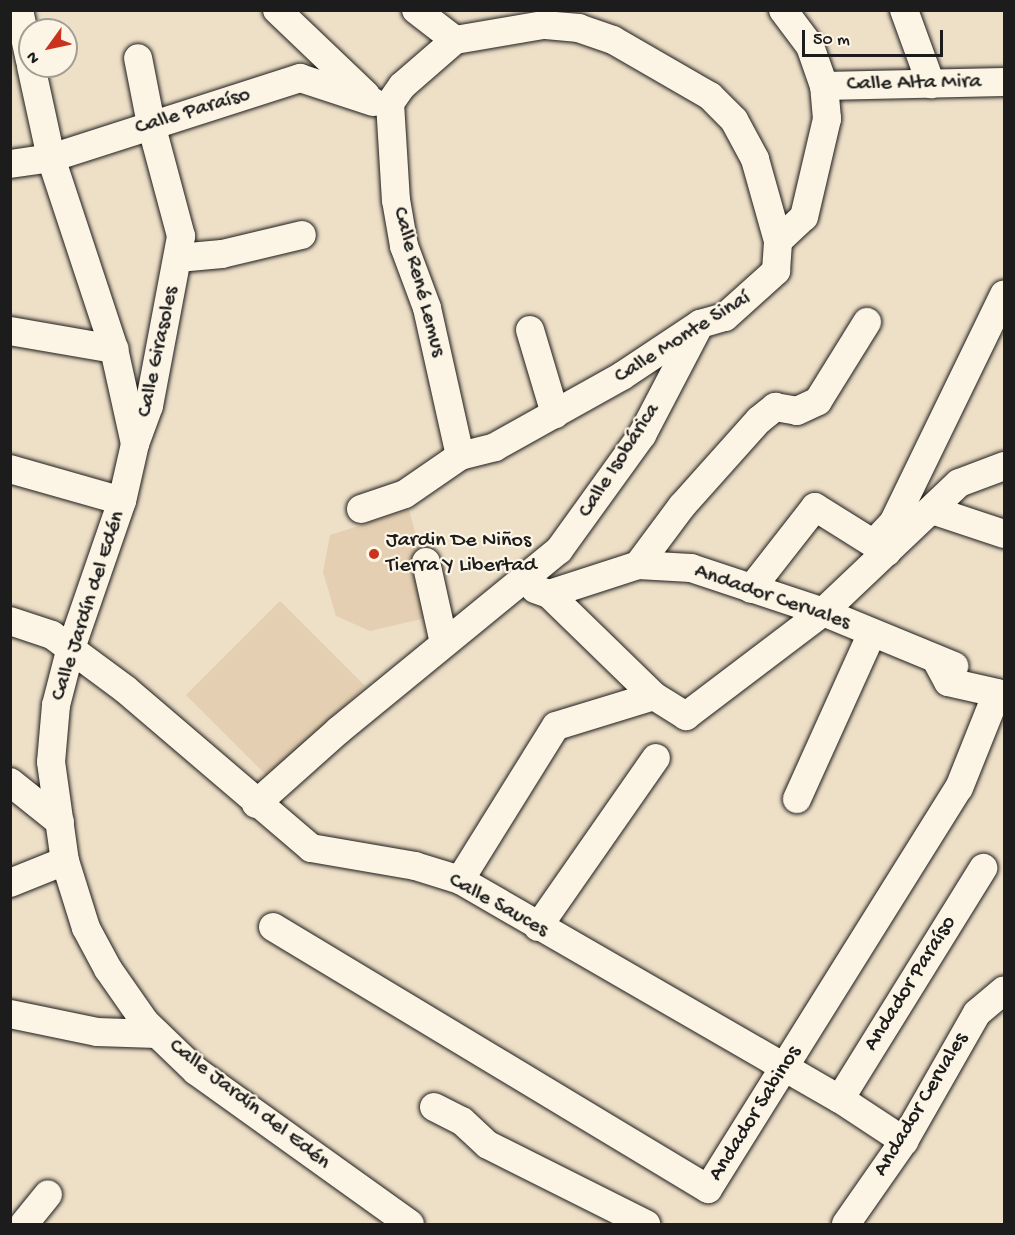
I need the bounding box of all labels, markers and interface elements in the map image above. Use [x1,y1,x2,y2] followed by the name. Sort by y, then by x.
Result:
[18,18,78,78] north arrow
[805,18,946,56] scale bar
[813,30,850,51] text: 50 m
[23,47,45,67] text: N
[846,70,982,98] street label: Calle Alta Mira
[132,82,254,142] street label: Calle Paraíso
[385,204,451,360] street label: Calle René Lemus
[132,284,186,420] street label: Calle Girasoles
[610,286,756,390] street label: Calle Monte Sinaí
[573,399,667,523] street label: Calle Isobárica
[46,508,132,704] street label: Calle Jardín del Edén
[386,528,537,580] place label: Jardin De Niños Tierra Y Libertad
[367,547,381,561] marker: Jardin De Niños Tierra Y Libertad
[691,559,853,637] street label: Andador Cervales
[443,868,553,944] street label: Calle Sauces
[859,912,963,1056] street label: Andador Paraíso
[869,1028,975,1182] street label: Andador Cervales
[163,1034,335,1176] street label: Calle Jardín del Edén
[704,1041,808,1187] street label: Andador Sabinos

